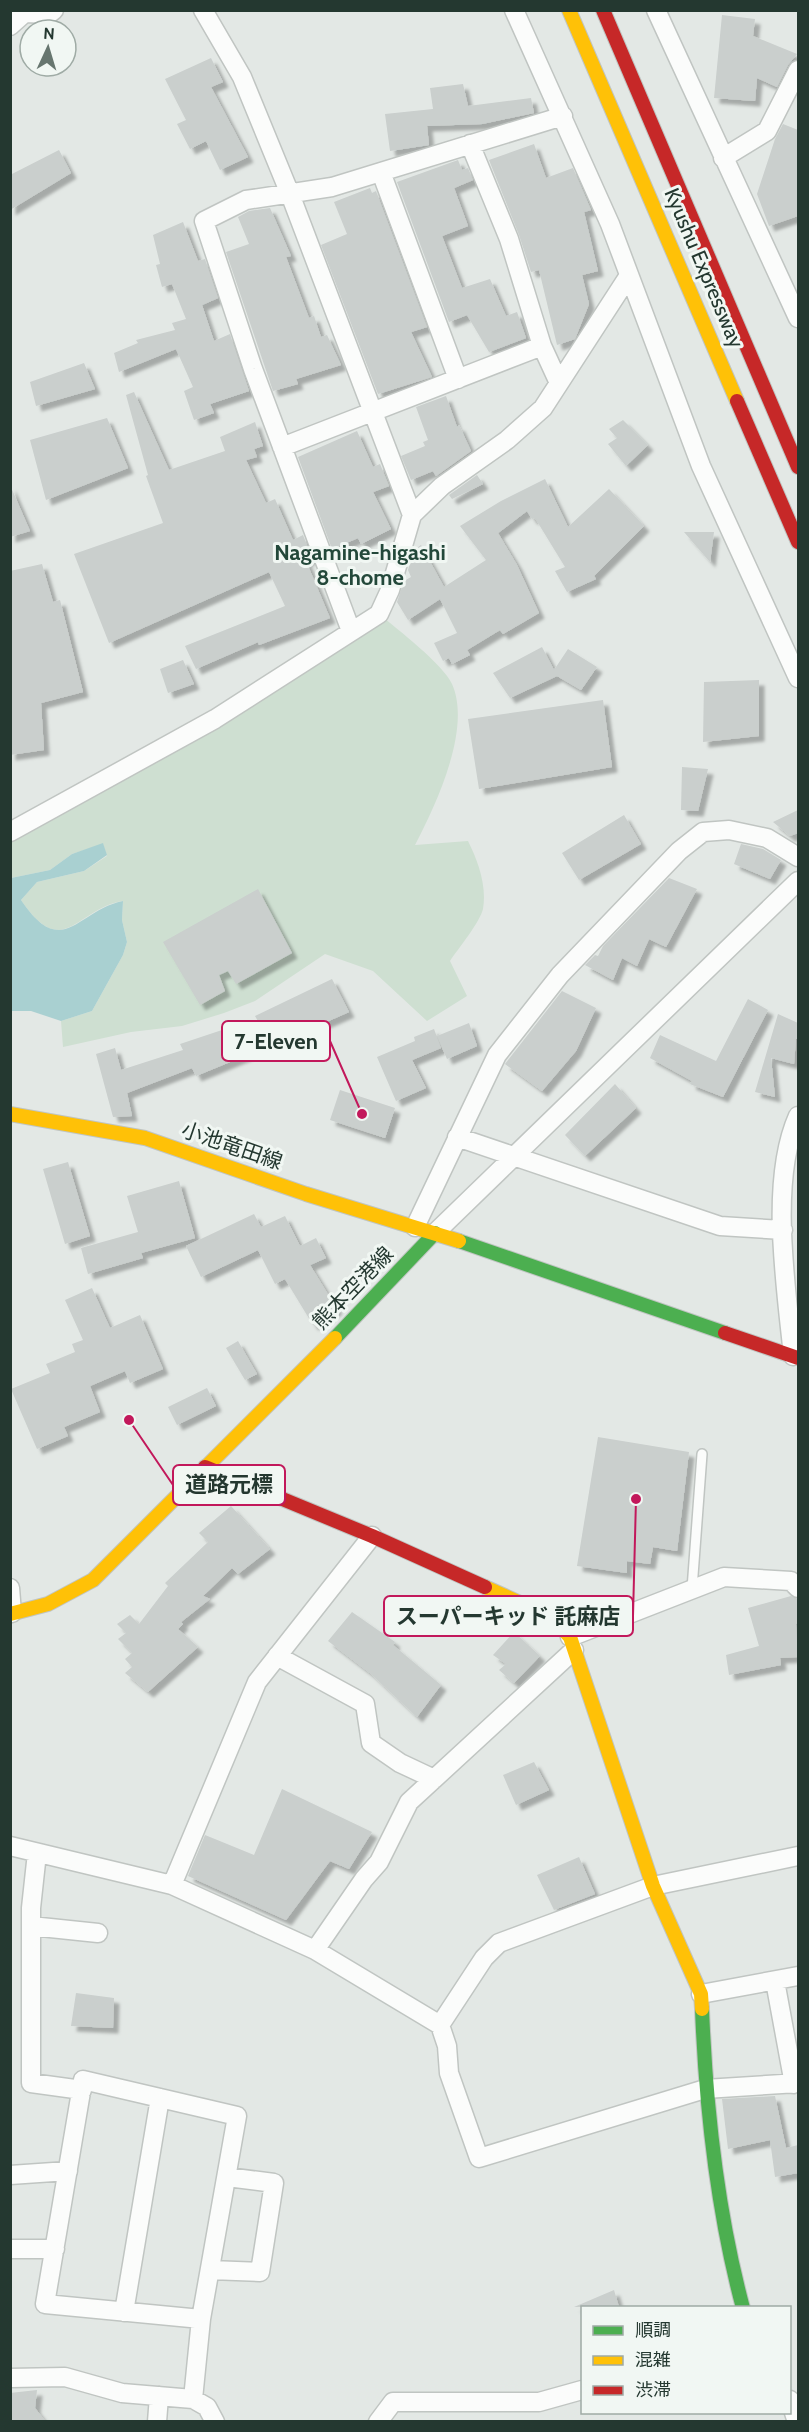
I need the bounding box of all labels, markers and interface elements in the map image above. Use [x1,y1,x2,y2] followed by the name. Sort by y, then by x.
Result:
[18,18,78,78] north arrow
[43,24,55,43] text: N
[659,184,750,352] street label: Kyushu Expressway
[274,539,446,591] district label: Nagamine-higashi 8-chome
[222,1021,330,1061] callout: 7-Eleven
[234,1028,318,1055] text: 7-Eleven
[178,1117,286,1174] street label: 小池竜田線
[307,1241,398,1334] street label: 熊本空港線
[173,1465,285,1505] callout: 道路元標
[185,1471,273,1498] text: 道路元標
[384,1596,633,1636] callout: スーパーキッド 託麻店
[396,1603,620,1630] text: スーパーキッド 託麻店
[581,2306,791,2414] legend
[635,2319,671,2341] text: 順調
[635,2349,671,2371] text: 混雑
[635,2379,671,2401] text: 渋滞

